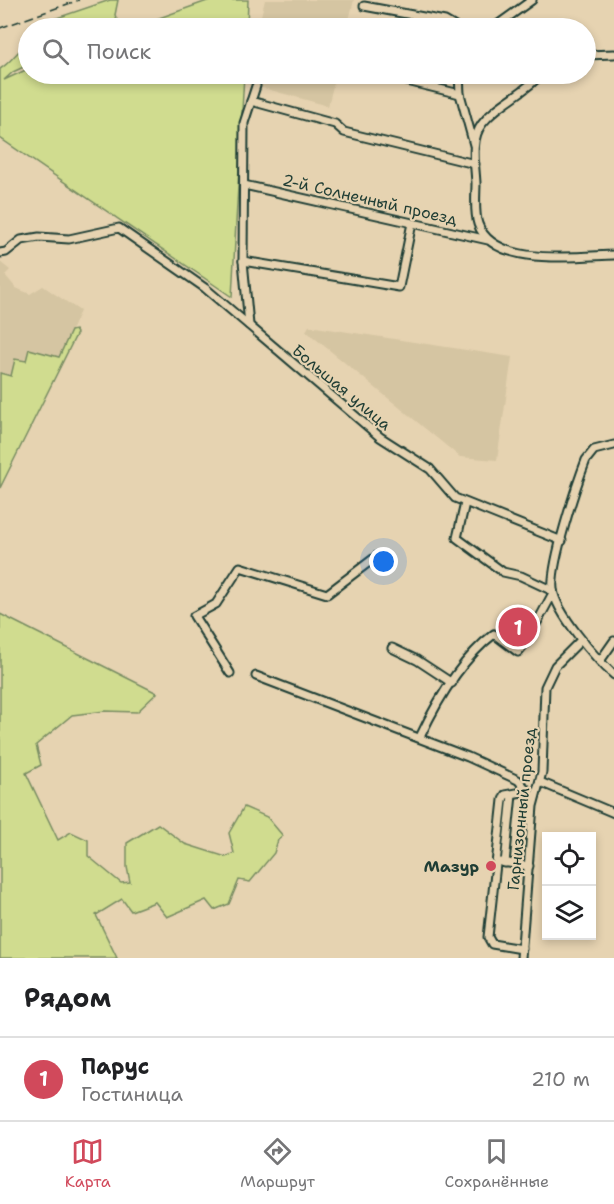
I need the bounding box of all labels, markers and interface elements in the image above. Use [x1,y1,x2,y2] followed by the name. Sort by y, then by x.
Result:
[18,18,596,84] search box
[39,35,72,68] icon: search
[87,37,151,66] text: Поиск
[280,169,459,230] street label: 2-й Солнечный проезд
[288,340,396,435] street label: Большая улица
[369,547,398,576] your location
[498,604,538,650] pin: 1
[502,727,540,892] street label: Гарнизонный проезд
[542,832,596,940] map controls
[542,832,596,886] button: locate
[424,856,479,877] place label: Мазур
[484,859,498,873] marker: Мазур
[542,886,596,940] button: layers
[24,980,111,1015] text: Рядом
[81,1052,149,1081] text: Парус
[39,1066,48,1092] text: 1
[531,1066,590,1092] text: 210 m
[81,1081,183,1107] text: Гостиница
[65,1135,111,1192] tab: Карта
[240,1135,315,1192] tab: Маршрут
[445,1135,549,1192] tab: Сохранённые

